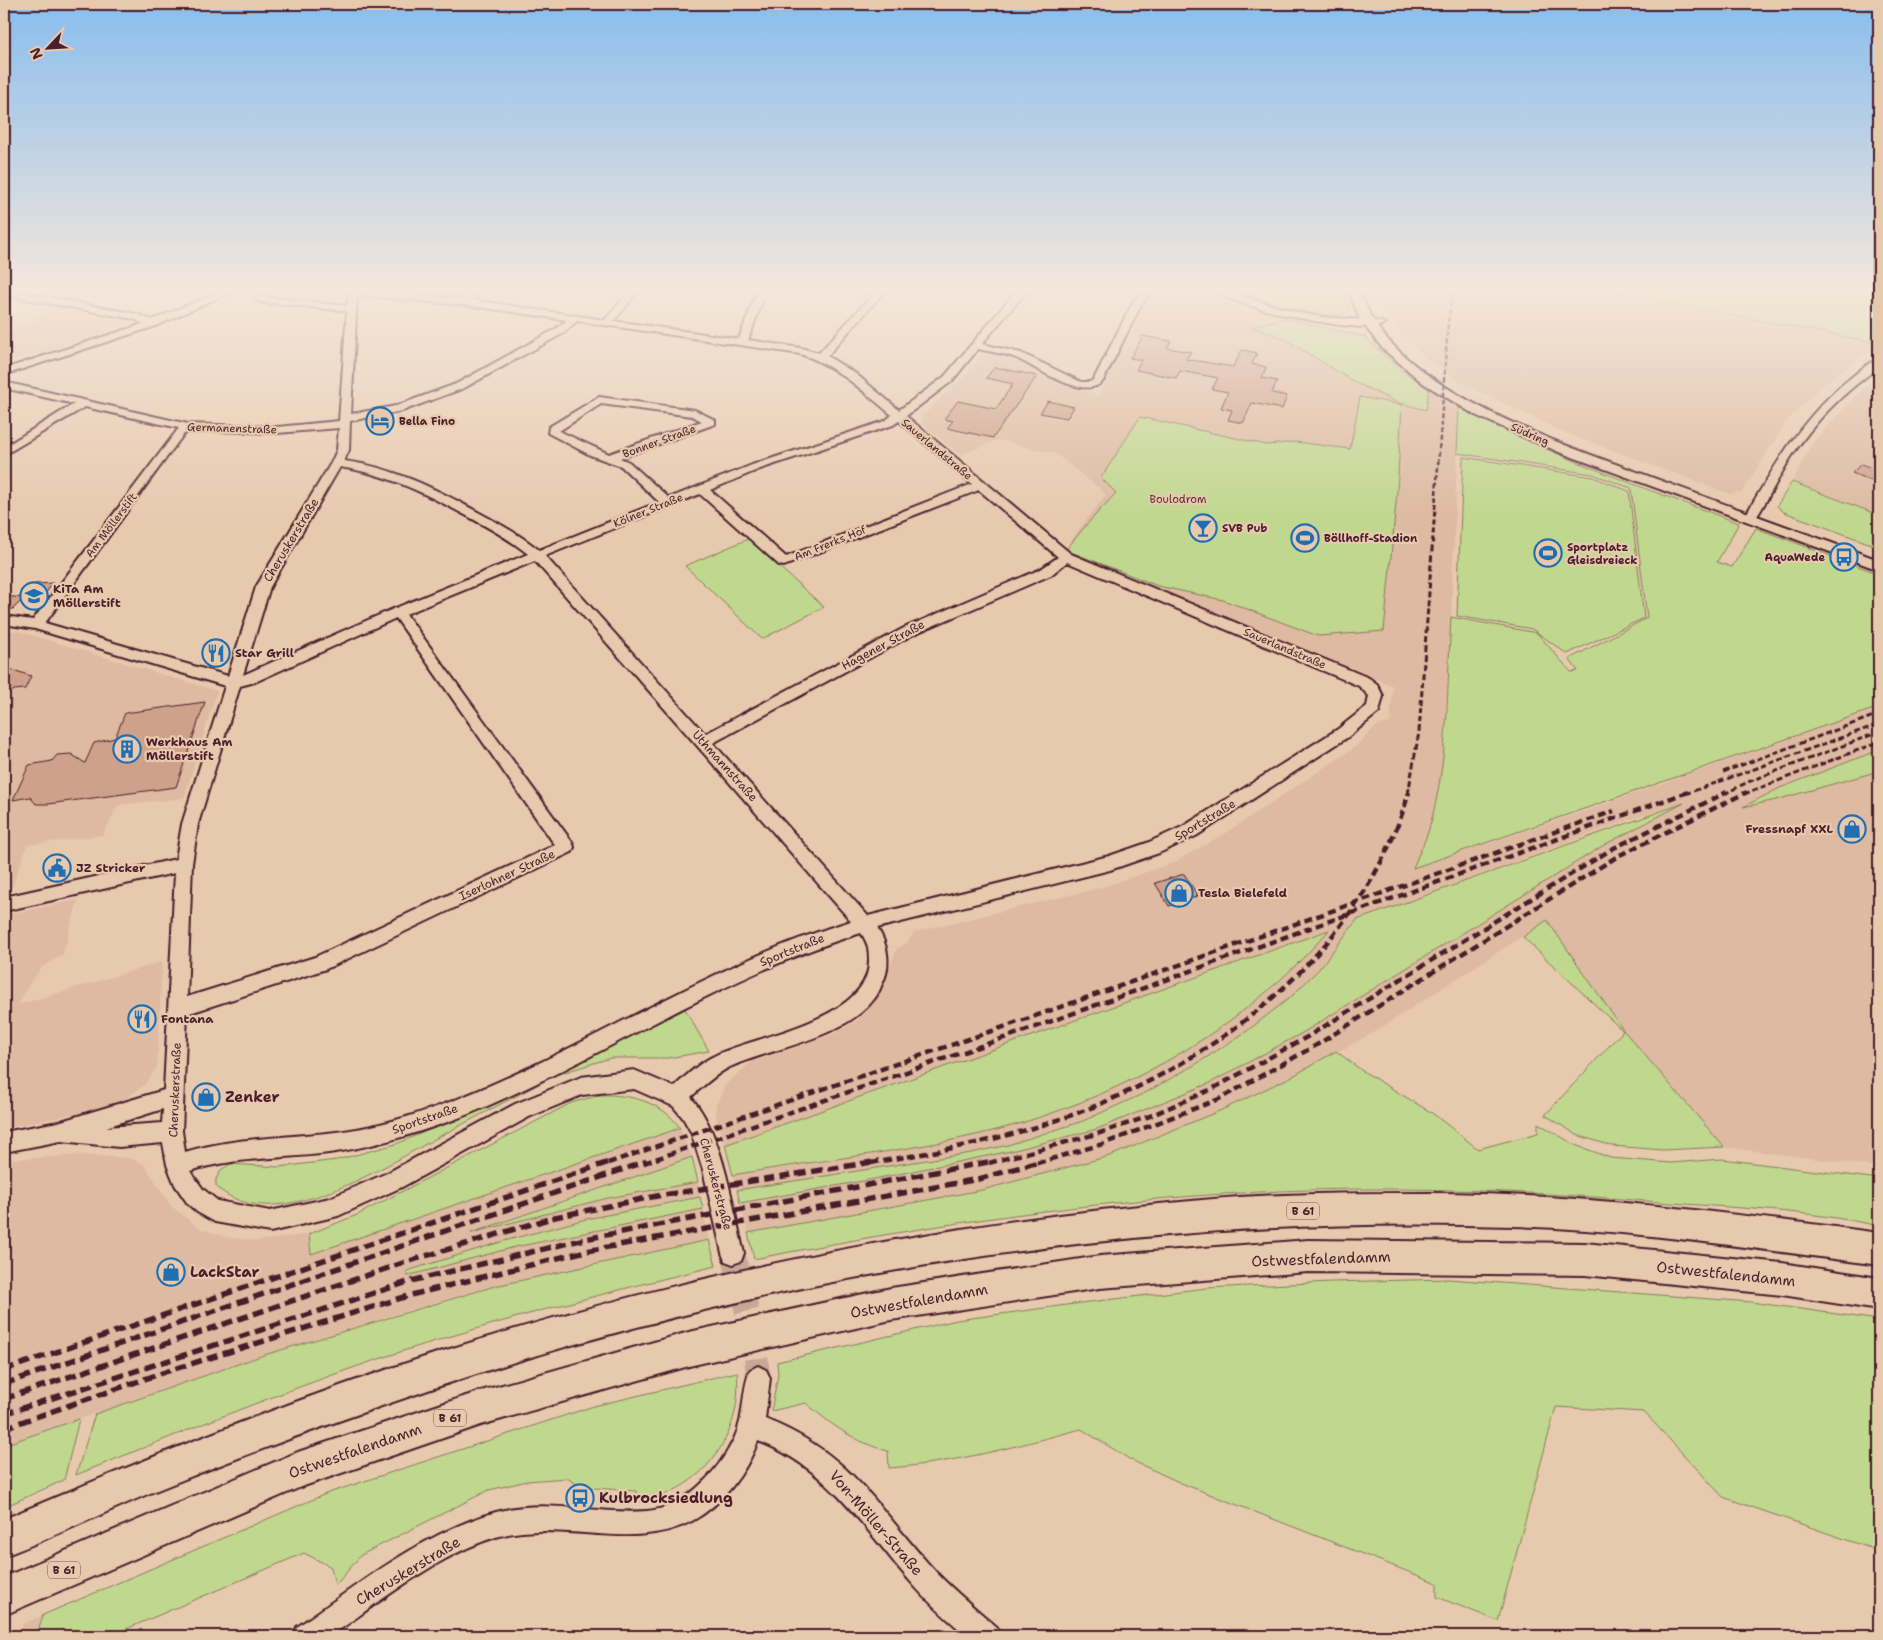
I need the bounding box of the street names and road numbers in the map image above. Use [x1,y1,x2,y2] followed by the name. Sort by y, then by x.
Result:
[898,415,975,483] street label: Sauerlandstraße
[187,419,277,438] street label: Germanenstraße
[1508,419,1551,450] street label: Südring
[620,421,698,462] street label: Bonner Straße
[82,490,141,561] street label: Am Möllerstift
[611,490,685,531] street label: Kölner Straße
[260,495,322,585] street label: Cheruskerstraße
[792,522,869,565] street label: Am Frerks Hof
[839,616,928,674] street label: Hagener Straße
[1241,624,1328,673] street label: Sauerlandstraße
[689,727,761,805] street label: Uthmannstraße
[1171,795,1239,845] street label: Sportstraße
[456,846,558,904] street label: Iserlohner Straße
[757,930,827,970] street label: Sportstraße
[165,1042,185,1138] street label: Cheruskerstraße
[390,1100,460,1138] street label: Sportstraße
[696,1136,736,1232] street label: Cheruskerstraße
[1287,1202,1319,1220] road number: B 61
[1251,1247,1391,1271] street label: Ostwestfalendamm
[1656,1257,1796,1291] street label: Ostwestfalendamm
[849,1279,989,1323] street label: Ostwestfalendamm
[434,1410,466,1426] road number: B 61
[286,1419,424,1483] street label: Ostwestfalendamm
[825,1466,927,1580] street label: Von-Möller-Straße
[352,1532,464,1610] street label: Cheruskerstraße
[48,1562,80,1578] road number: B 61

